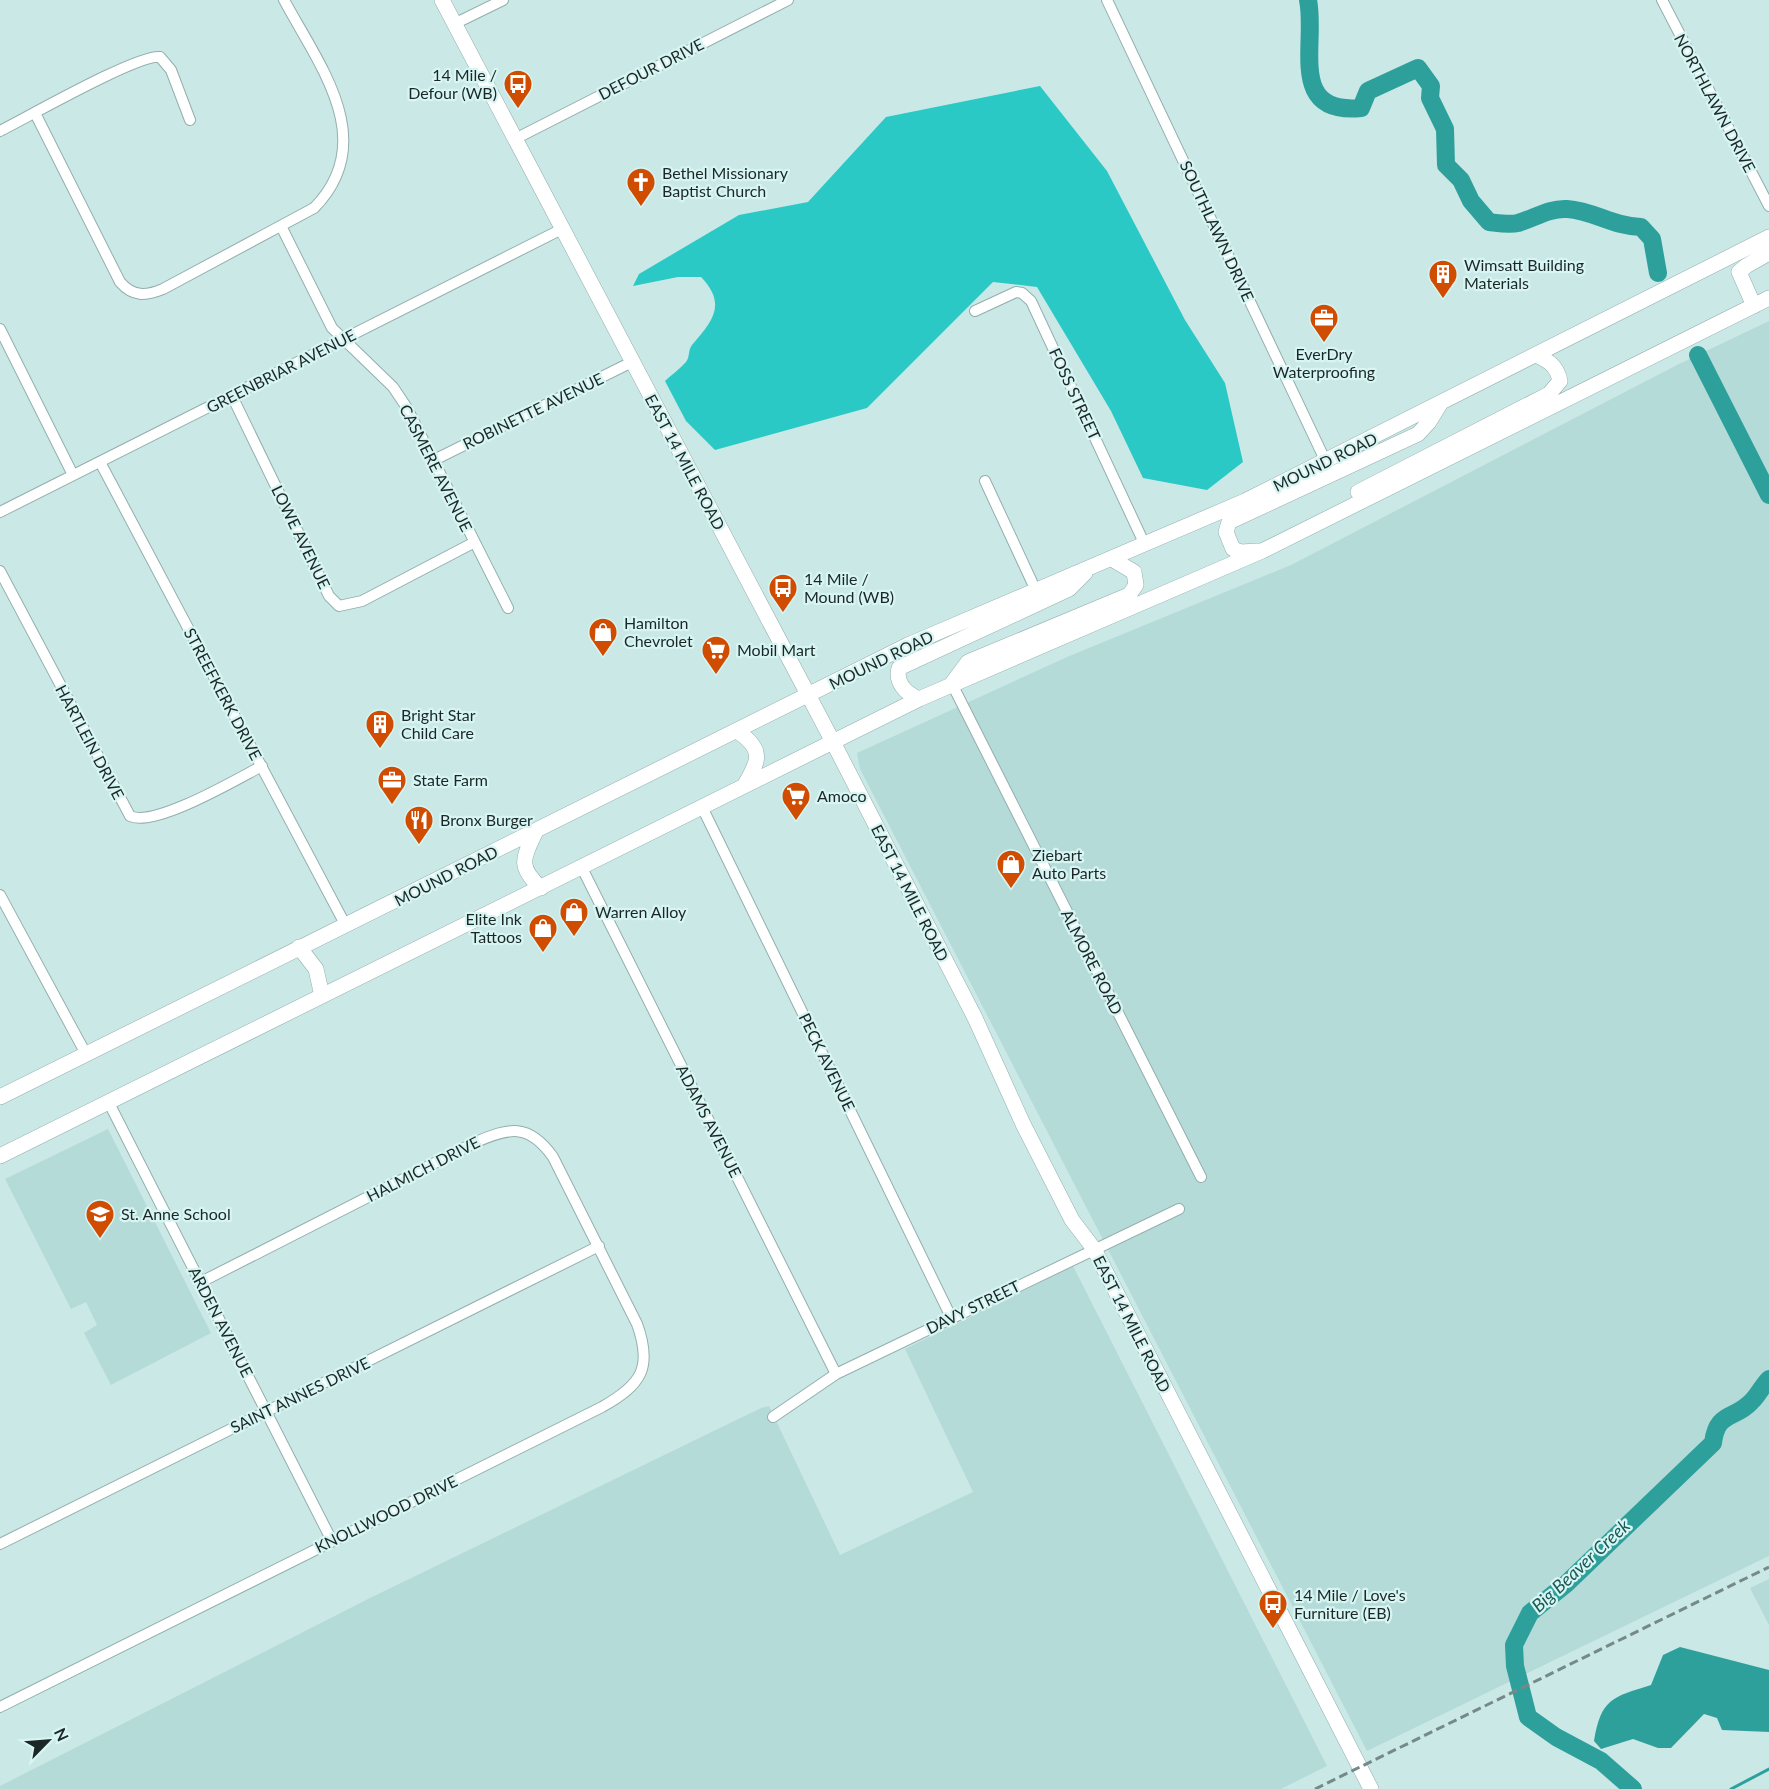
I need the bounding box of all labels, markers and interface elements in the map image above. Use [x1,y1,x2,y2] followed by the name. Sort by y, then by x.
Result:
[1671,30,1760,175] street label: NORTHLAWN DRIVE
[595,34,707,103] street label: DEFOUR DRIVE
[408,65,497,102] place label: 14 Mile / Defour (WB)
[502,68,534,110] bus stop icon: 14 Mile / Defour (WB)
[1177,157,1258,304] street label: SOUTHLAWN DRIVE
[662,163,789,200] place label: Bethel Missionary Baptist Church
[625,166,657,208] church icon: Bethel Missionary Baptist Church
[1464,255,1584,292] place label: Wimsatt Building Materials
[1427,258,1459,300] building icon: Wimsatt Building Materials
[1308,302,1340,344] office icon: EverDry Waterproofing
[203,325,359,416] street label: GREENBRIAR AVENUE
[1273,344,1375,381] place label: EverDry Waterproofing
[1046,345,1105,443] street label: FOSS STREET
[459,368,606,453] street label: ROBINETTE AVENUE
[642,391,729,533] street label: EAST 14 MILE ROAD
[396,401,477,535] street label: CASMERE AVENUE
[1270,428,1380,495] street label: MOUND ROAD
[268,482,335,592] street label: LOWE AVENUE
[804,569,894,606] place label: 14 Mile / Mound (WB)
[767,572,799,614] bus stop icon: 14 Mile / Mound (WB)
[624,613,693,650] place label: Hamilton Chevrolet
[587,616,619,658] shop icon: Hamilton Chevrolet
[181,624,266,763] street label: STREEFKERK DRIVE
[826,626,936,693] street label: MOUND ROAD
[700,634,732,676] supermarket icon: Mobil Mart
[737,640,816,659] place label: Mobil Mart
[52,681,129,802] street label: HARTLEIN DRIVE
[401,705,476,742] place label: Bright Star Child Care
[364,708,396,750] building icon: Bright Star Child Care
[376,764,408,806] office icon: State Farm
[413,770,488,789] place label: State Farm
[780,780,812,822] supermarket icon: Amoco
[817,786,867,805] place label: Amoco
[403,804,435,846] restaurant icon: Bronx Burger
[440,810,533,829] place label: Bronx Burger
[868,821,953,964] street label: EAST 14 MILE ROAD
[391,841,501,910] street label: MOUND ROAD
[1032,845,1106,882] place label: Ziebart Auto Parts
[995,848,1027,890] shop icon: Ziebart Auto Parts
[558,896,590,938] shop icon: Warren Alloy
[595,902,687,921] place label: Warren Alloy
[1058,906,1127,1018] street label: ALMORE ROAD
[466,909,523,946] place label: Elite Ink Tattoos
[527,912,559,954] shop icon: Elite Ink Tattoos
[796,1010,859,1114] street label: PECK AVENUE
[673,1061,746,1180] street label: ADAMS AVENUE
[363,1132,482,1205] street label: HALMICH DRIVE
[84,1198,116,1240] school or university icon: St. Anne School
[121,1204,231,1223] place label: St. Anne School
[1090,1252,1175,1395] street label: EAST 14 MILE ROAD
[185,1263,257,1380] street label: ARDEN AVENUE
[923,1275,1023,1337] street label: DAVY STREET
[227,1353,373,1437] street label: SAINT ANNES DRIVE
[311,1471,460,1556] street label: KNOLLWOOD DRIVE
[1527,1514,1634,1616] water label: Big Beaver Creek
[1294,1585,1406,1622] place label: 14 Mile / Love's Furniture (EB)
[1257,1588,1289,1630] bus stop icon: 14 Mile / Love's Furniture (EB)
[18,1711,78,1771] north arrow
[51,1725,73,1744] text: N

